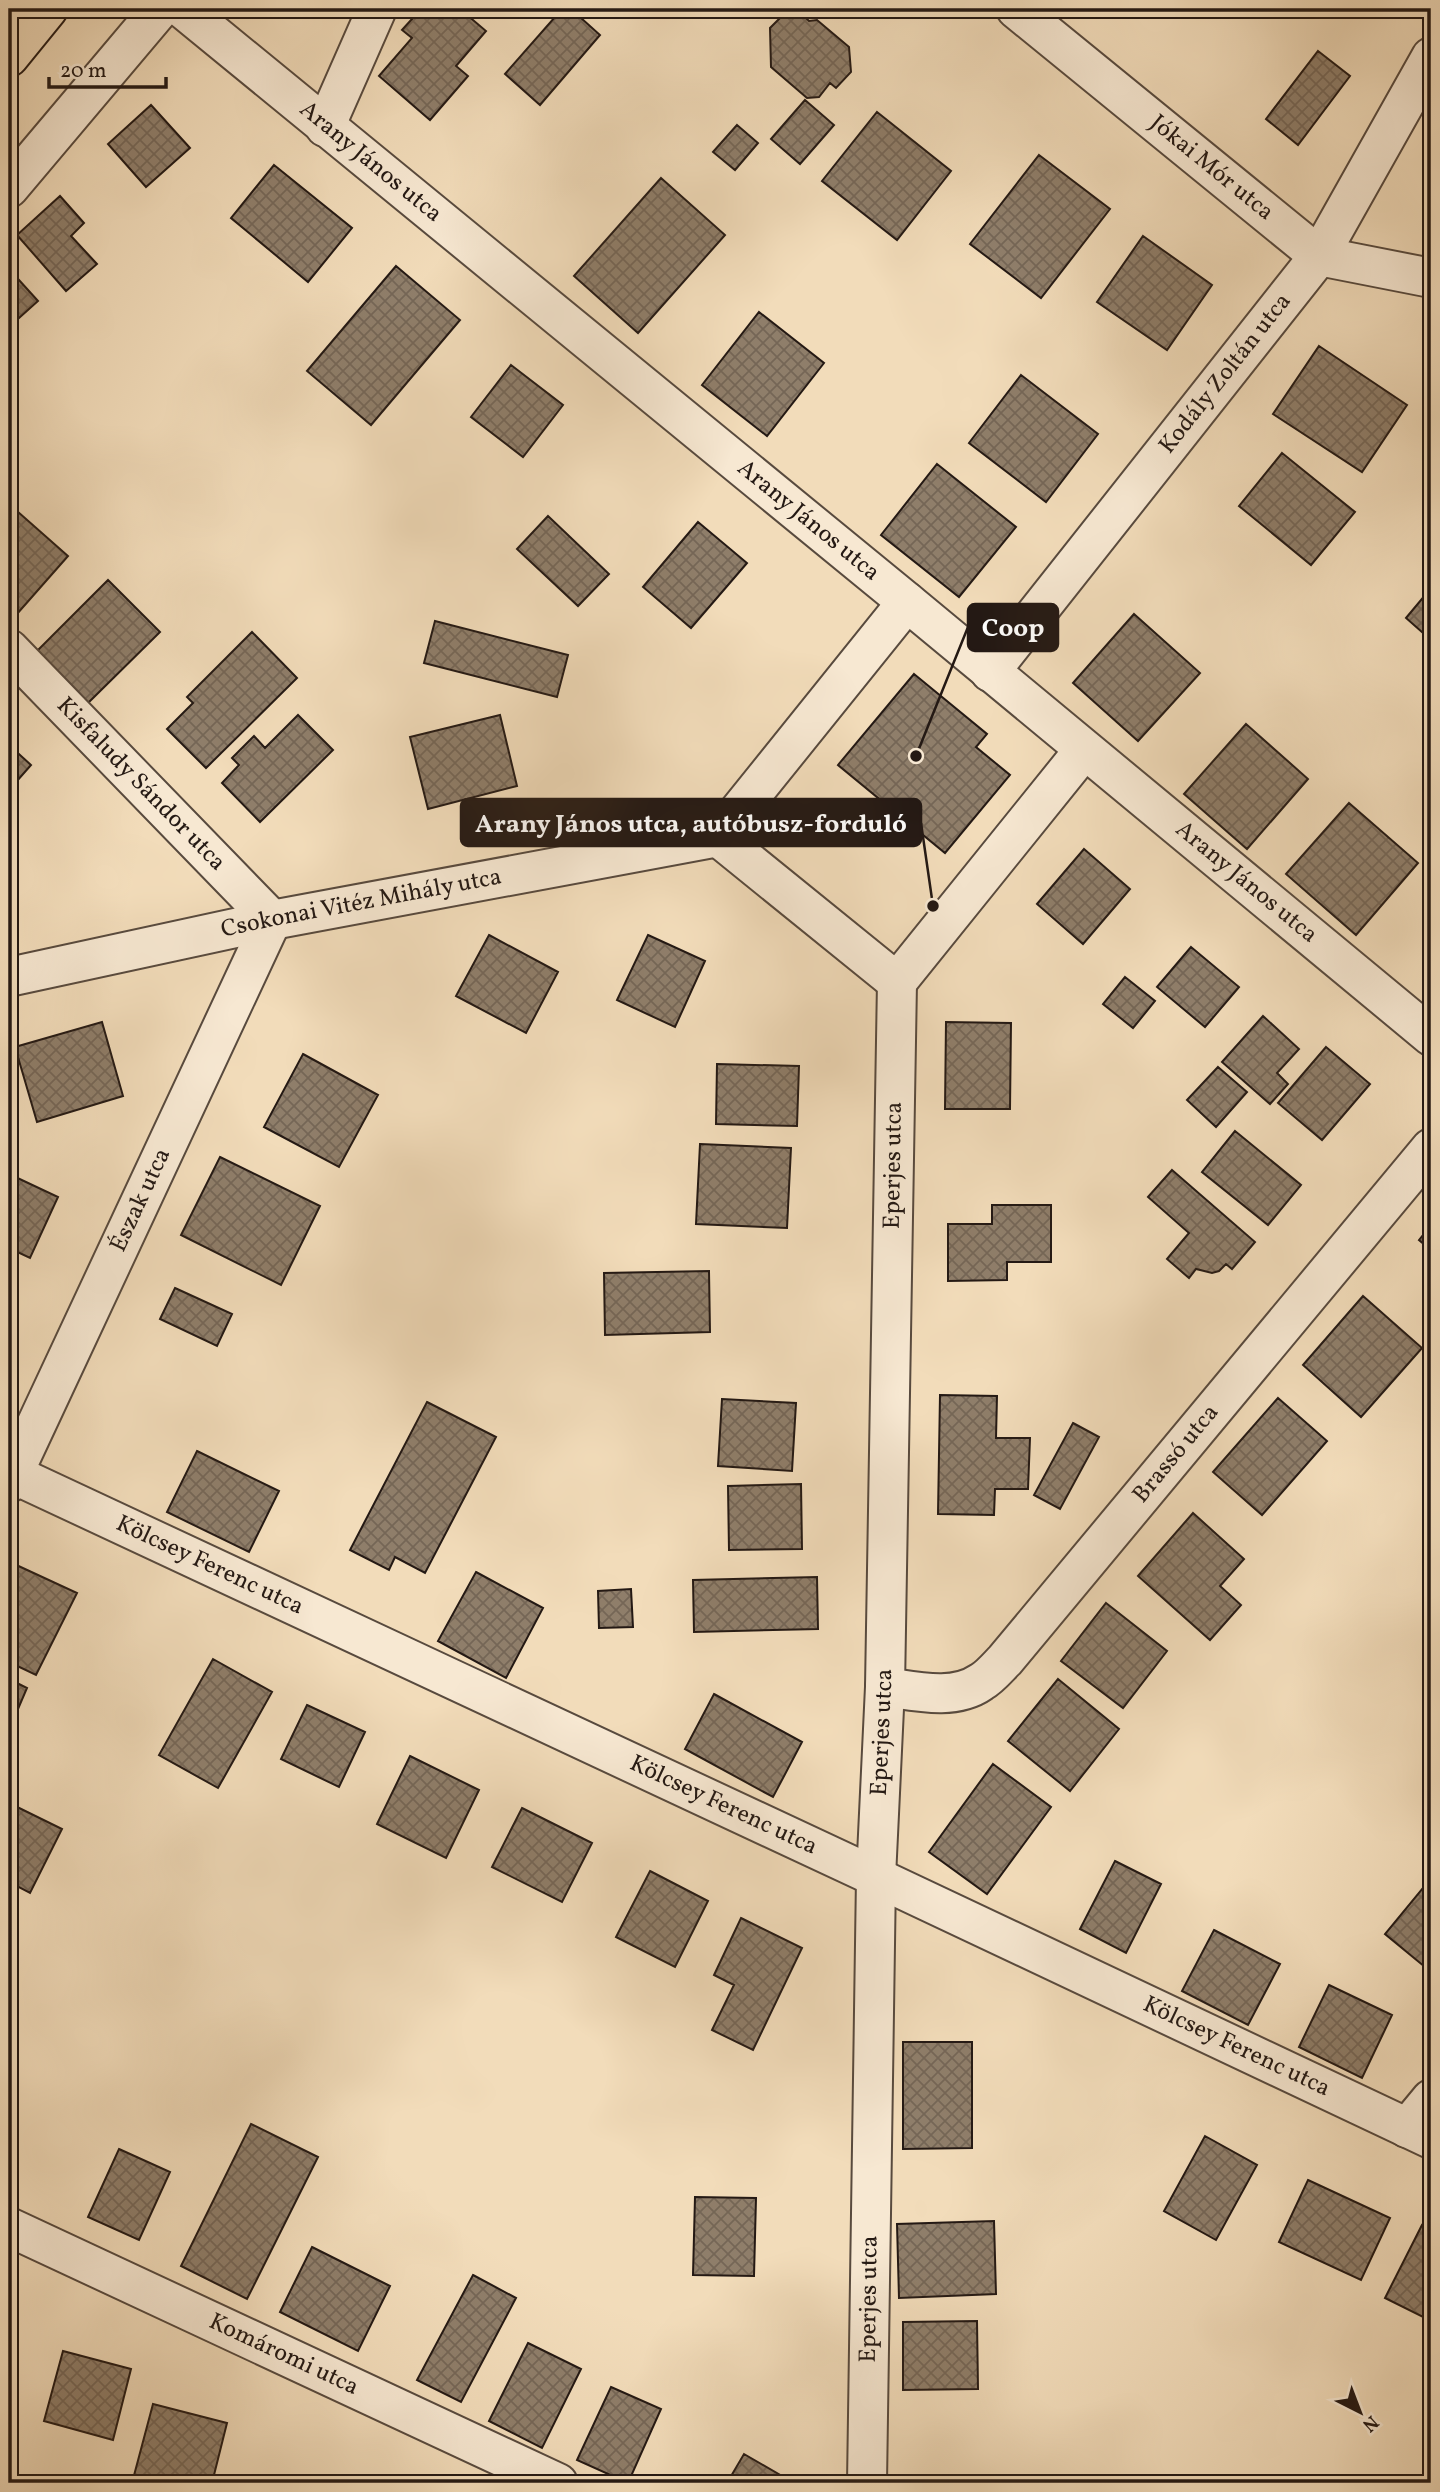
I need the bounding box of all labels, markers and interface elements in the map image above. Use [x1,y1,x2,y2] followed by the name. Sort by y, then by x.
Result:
[49,46,166,90] scale bar
[60,57,106,86] text: 20 m
[291,93,449,231] street label: Arany János utca
[1142,107,1281,229] street label: Jókai Mór utca
[1151,286,1300,462] street label: Kodály Zoltán utca
[729,452,887,590] street label: Arany János utca
[968,604,1058,651] callout: Coop
[982,611,1044,647] text: Coop
[48,690,233,879] street label: Kisfaludy Sándor utca
[461,799,921,846] callout: Arany János utca, autóbusz-forduló
[475,807,907,843] text: Arany János utca, autóbusz-forduló
[1167,814,1325,952] street label: Arany János utca
[218,861,505,948] street label: Csokonai Vitéz Mihály utca
[876,1101,912,1229] street label: Eperjes utca
[102,1143,180,1258] street label: Észak utca
[1125,1397,1228,1511] street label: Brassó utca
[110,1507,309,1624] street label: Kölcsey Ferenc utca
[863,1668,902,1797] street label: Eperjes utca
[624,1747,823,1864] street label: Kölcsey Ferenc utca
[1137,1988,1336,2106] street label: Kölcsey Ferenc utca
[852,2235,888,2363] street label: Eperjes utca
[203,2305,364,2405] street label: Komáromi utca
[1324,2376,1394,2446] north arrow
[1356,2409,1384,2438] text: N

